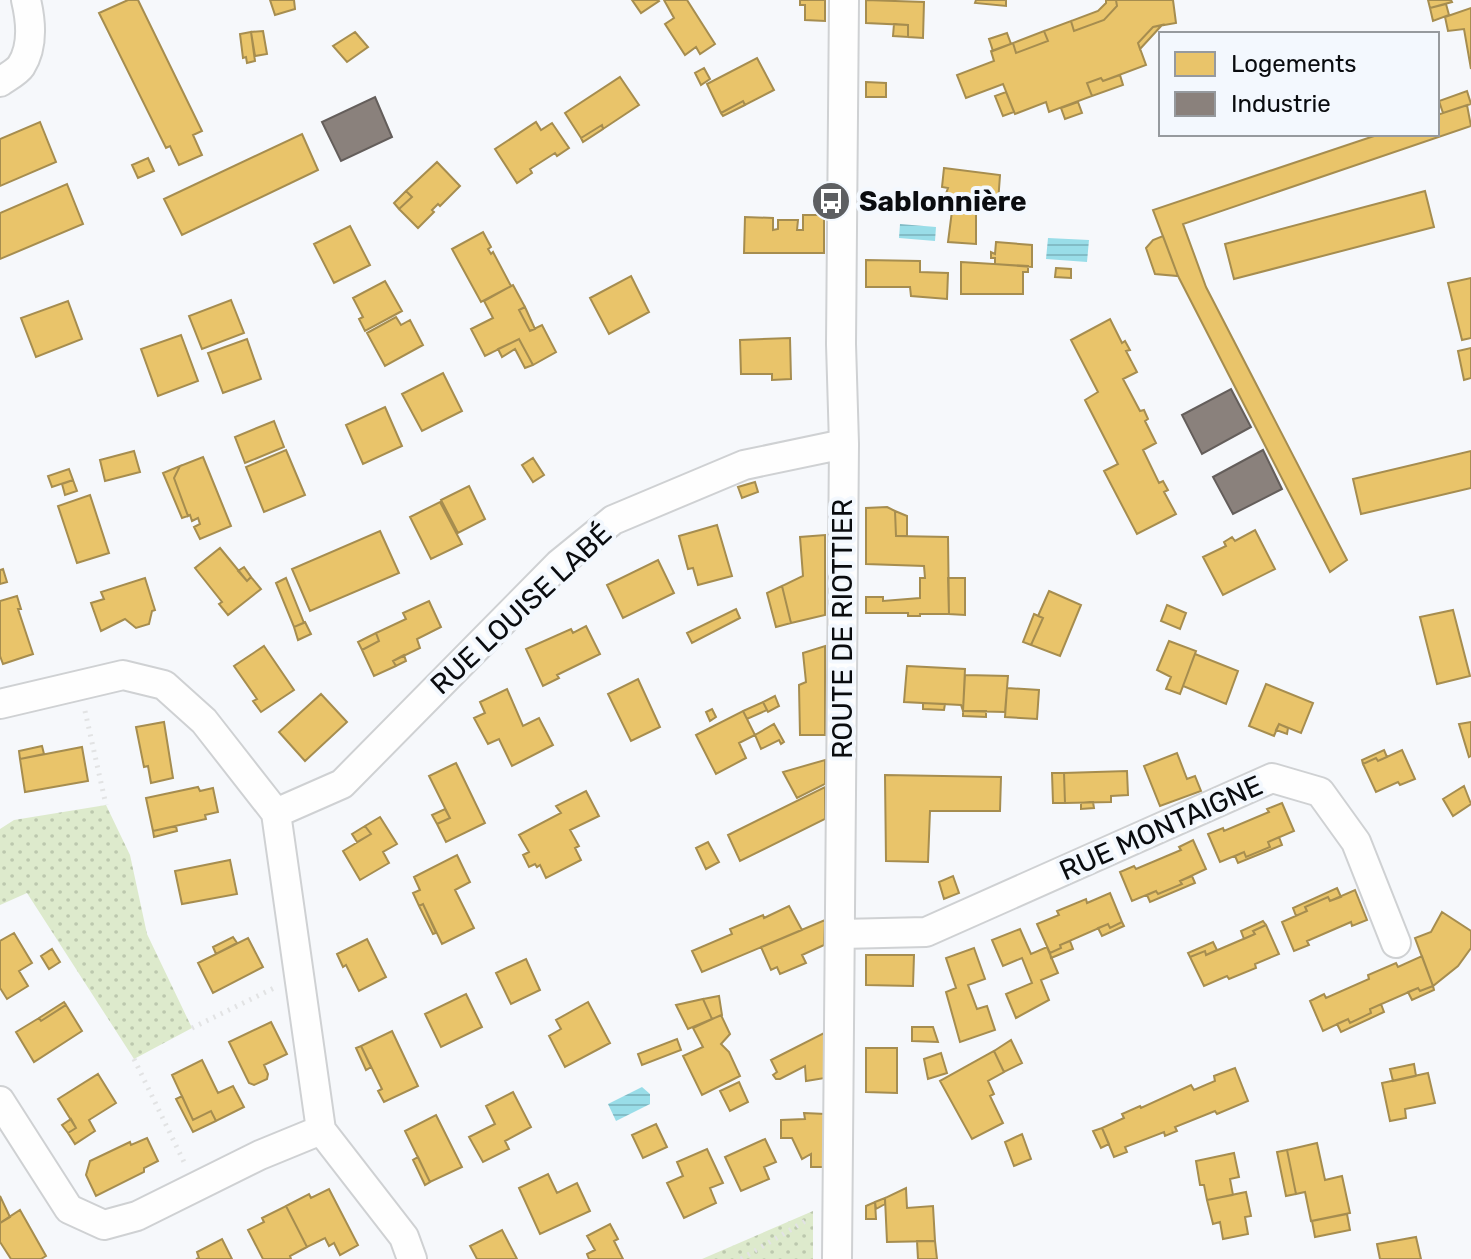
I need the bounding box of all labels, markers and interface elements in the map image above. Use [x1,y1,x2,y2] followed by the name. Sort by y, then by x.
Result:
[1159,32,1439,136] legend
[1231,50,1357,78] text: Logements
[1231,90,1331,118] text: Industrie
[810,180,852,222] bus stop icon: Sablonnière
[859,185,1027,218] place label: Sablonnière
[826,499,859,759] street label: ROUTE DE RIOTTIER
[424,517,618,701] street label: RUE LOUISE LABÉ
[1054,768,1268,888] street label: RUE MONTAIGNE

